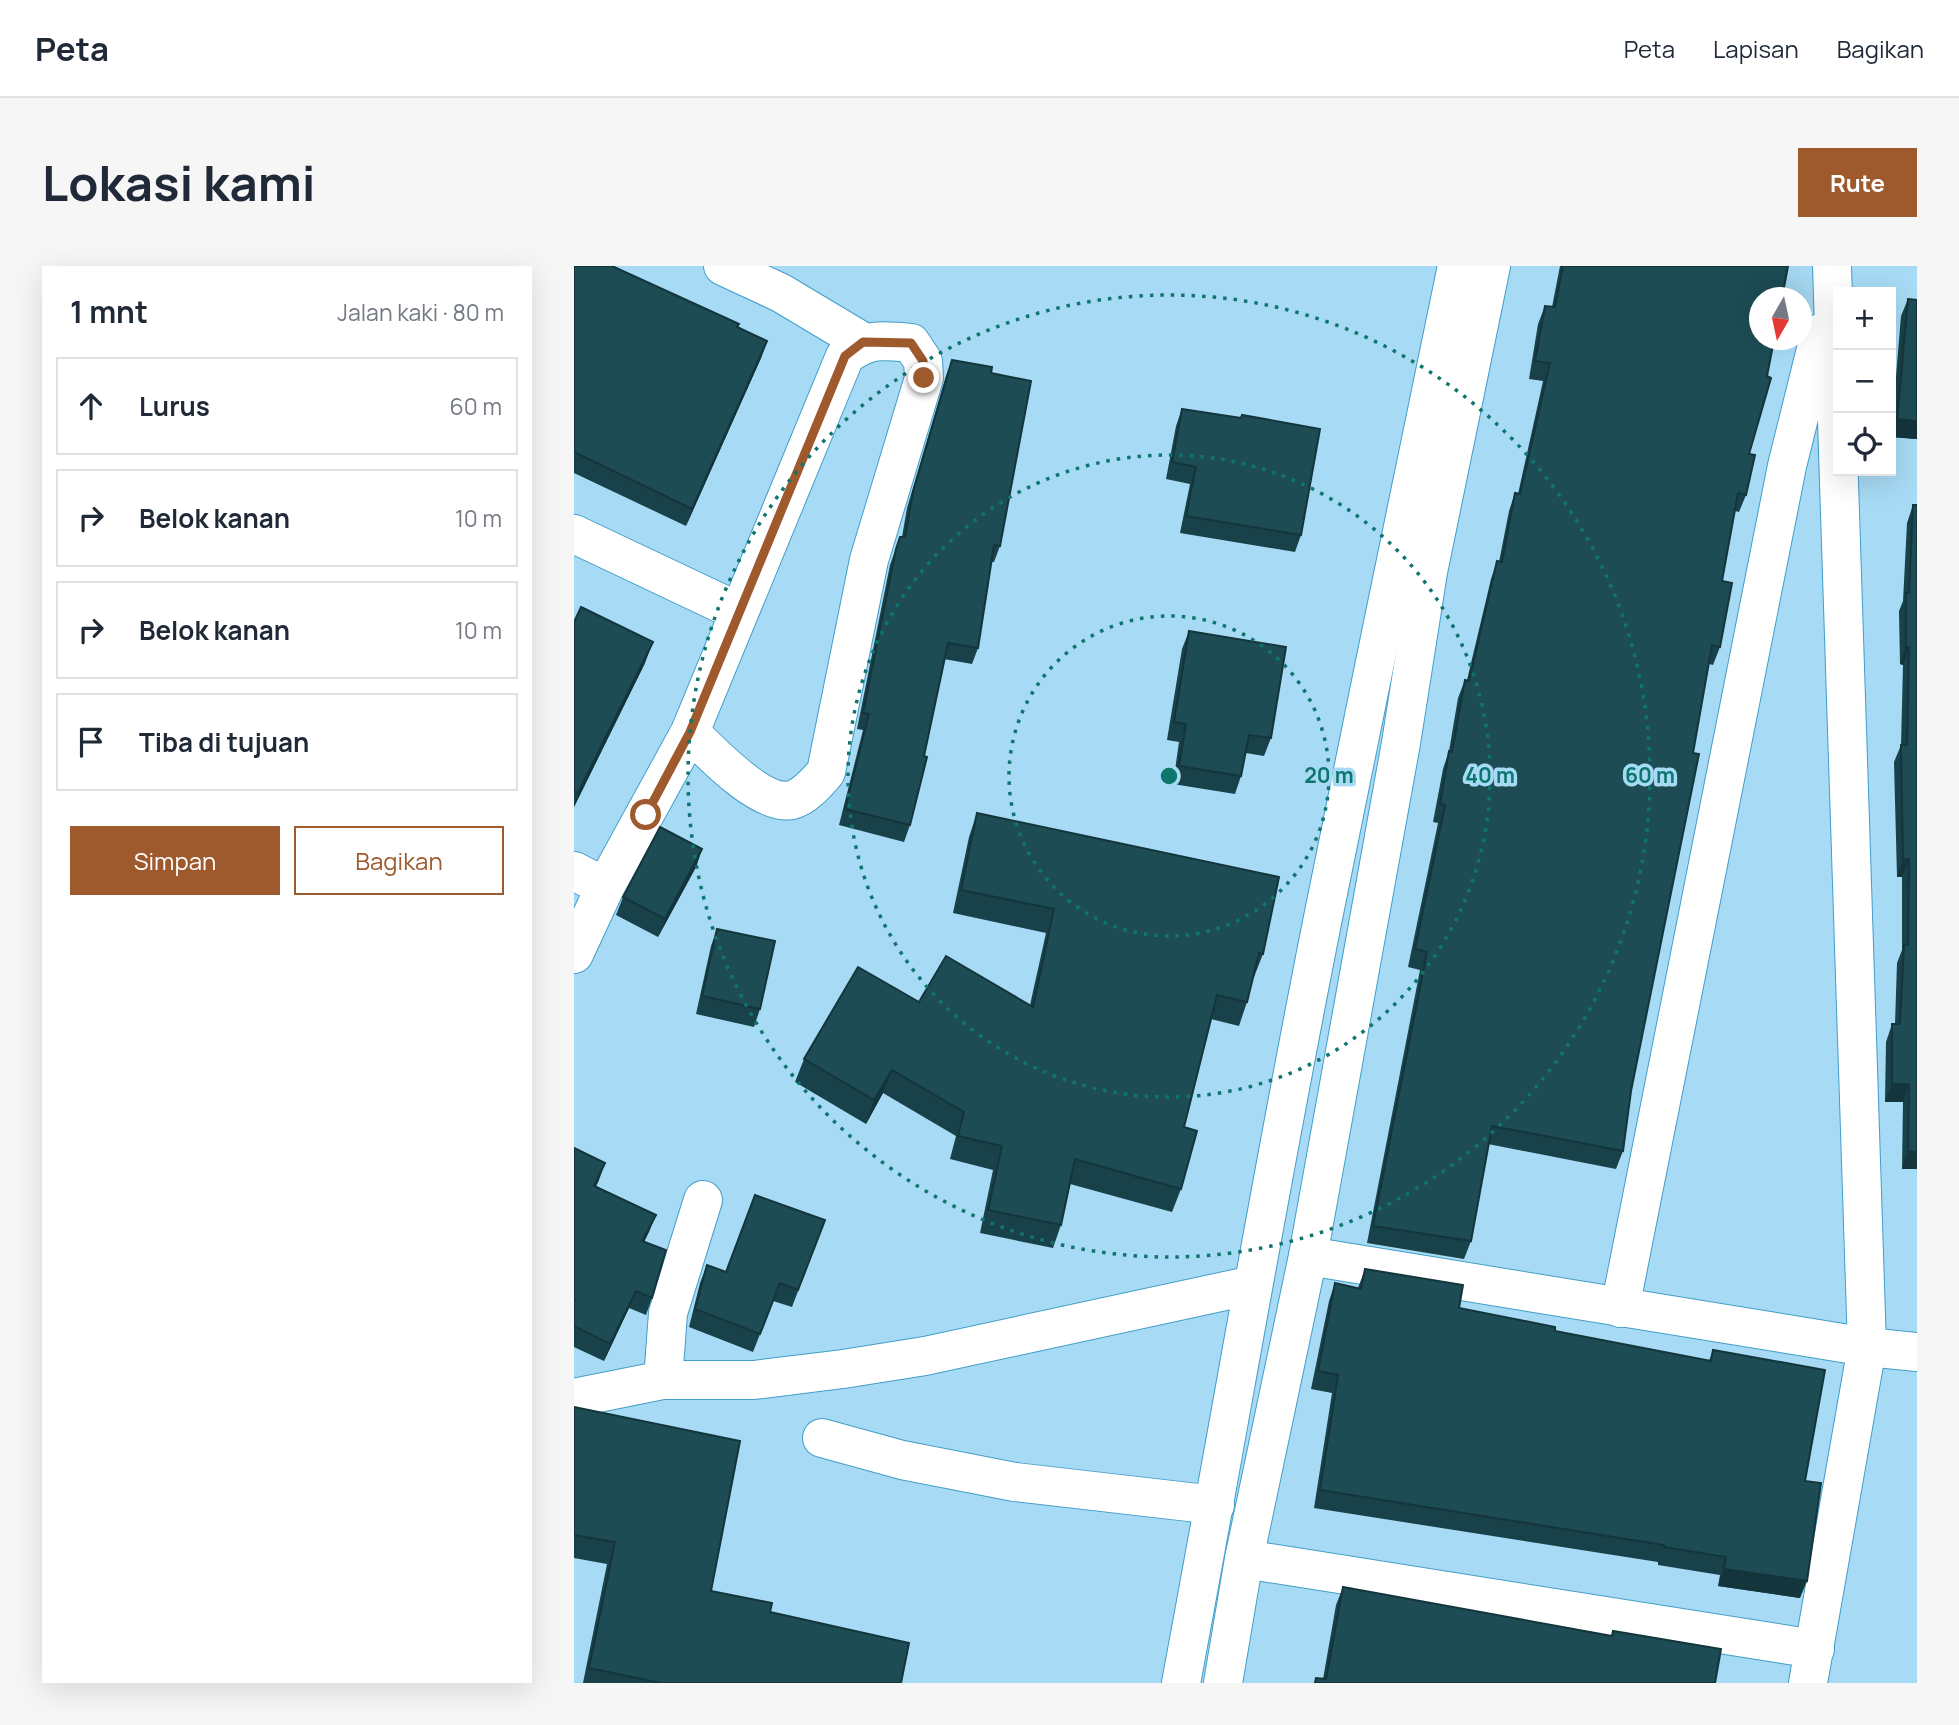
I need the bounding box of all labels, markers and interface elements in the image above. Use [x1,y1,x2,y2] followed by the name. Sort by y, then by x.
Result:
[35,26,109,71] text: Peta
[1624,32,1675,65] text: Peta
[1713,32,1799,65] text: Lapisan
[1837,32,1924,65] text: Bagikan
[1798,148,1917,217] button: Rute
[42,149,315,216] text: Lokasi kami
[1749,287,1812,350] north arrow
[1833,287,1896,476] map controls
[1833,287,1896,350] button: +
[70,291,148,332] text: 1 mnt
[337,296,504,328] text: Jalan kaki · 80 m
[1833,350,1896,413] button: −
[908,362,939,393] route end
[72,387,110,425] icon: ahead
[139,388,210,424] text: Lurus
[450,390,502,422] text: 60 m
[1833,413,1896,476] button: locate
[72,499,110,537] icon: right
[139,500,290,536] text: Belok kanan
[455,502,502,534] text: 10 m
[72,611,110,649] icon: right
[139,612,290,648] text: Belok kanan
[455,614,502,646] text: 10 m
[72,723,110,761] icon: arrive
[139,724,309,760] text: Tiba di tujuan
[1304,761,1354,789] text: 20 m
[1465,761,1515,789] text: 40 m
[1625,761,1675,789] text: 60 m
[1157,764,1181,788] centre of rings
[630,799,661,830] route start
[70,826,280,895] button: Simpan
[294,826,504,895] button: Bagikan

